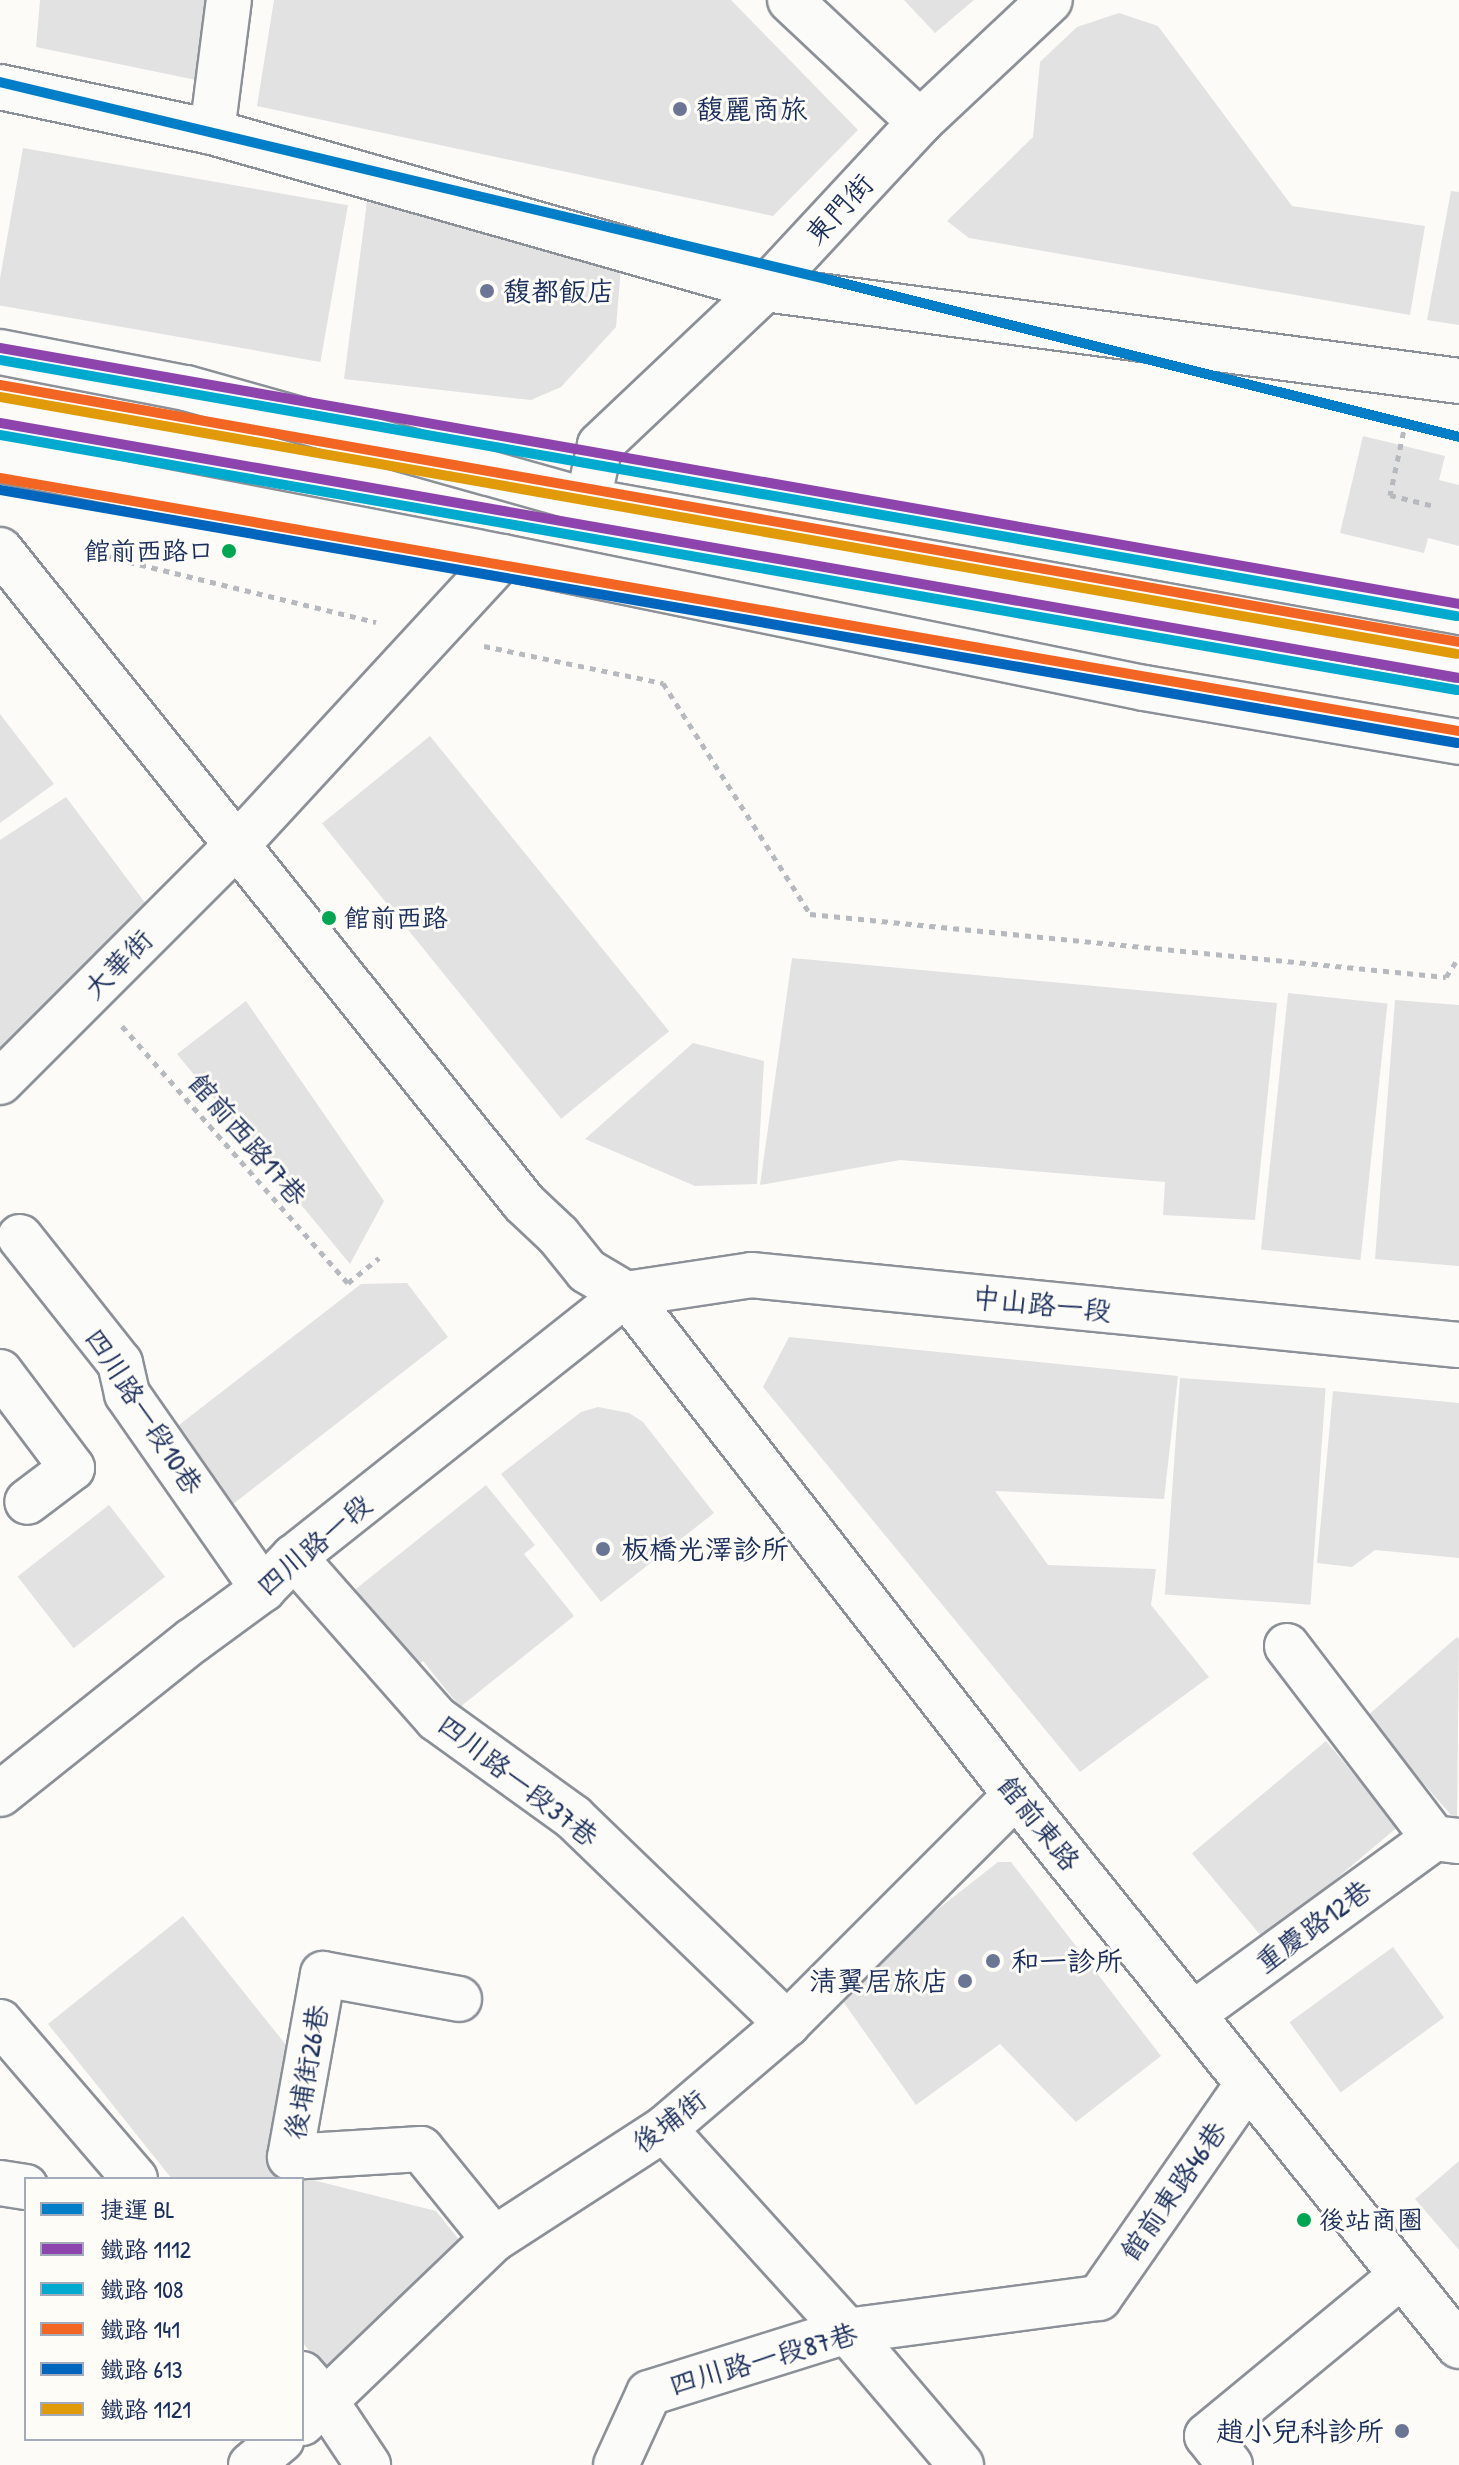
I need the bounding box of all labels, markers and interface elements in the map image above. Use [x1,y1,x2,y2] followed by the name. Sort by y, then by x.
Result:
[696,92,808,126] place label: 馥麗商旅
[671,100,689,118] marker: 馥麗商旅
[798,167,880,251] street label: 東門街
[503,274,615,308] place label: 馥都飯店
[478,282,496,300] marker: 馥都飯店
[84,535,214,567] place label: 館前西路口
[221,543,237,559] marker: 館前西路口
[344,902,448,934] place label: 館前西路
[321,910,337,926] marker: 館前西路
[76,922,160,1006] street label: 大華街
[182,1066,314,1212] street label: 館前西路17巷
[971,1280,1113,1328] street label: 中山路一段
[78,1322,210,1500] street label: 四川路一段10巷
[250,1487,378,1603] street label: 四川路一段
[621,1532,789,1566] place label: 板橋光澤診所
[592,1538,614,1560] marker: 板橋光澤診所
[431,1707,605,1853] street label: 四川路一段37巷
[991,1769,1087,1877] street label: 館前東路
[1248,1873,1378,1979] street label: 重慶路12巷
[1011,1944,1123,1978] place label: 和一診所
[982,1950,1004,1972] marker: 和一診所
[809,1964,949,1998] place label: 清翼居旅店
[956,1972,974,1990] marker: 清翼居旅店
[278,2002,334,2142] street label: 後埔街26巷
[625,2082,713,2160] street label: 後埔街
[1113,2115,1233,2267] street label: 館前東路46巷
[24,2177,304,2441] legend
[100,2193,175,2225] text: 捷運 BL
[1319,2204,1423,2236] place label: 後站商圈
[1296,2212,1312,2228] marker: 後站商圈
[100,2233,191,2265] text: 鐵路 1112
[100,2273,183,2305] text: 鐵路 108
[100,2313,180,2345] text: 鐵路 141
[665,2316,861,2402] street label: 四川路一段87巷
[100,2353,183,2385] text: 鐵路 613
[100,2393,191,2425] text: 鐵路 1121
[1216,2414,1384,2448] place label: 趙小兒科診所
[1391,2420,1413,2442] marker: 趙小兒科診所

